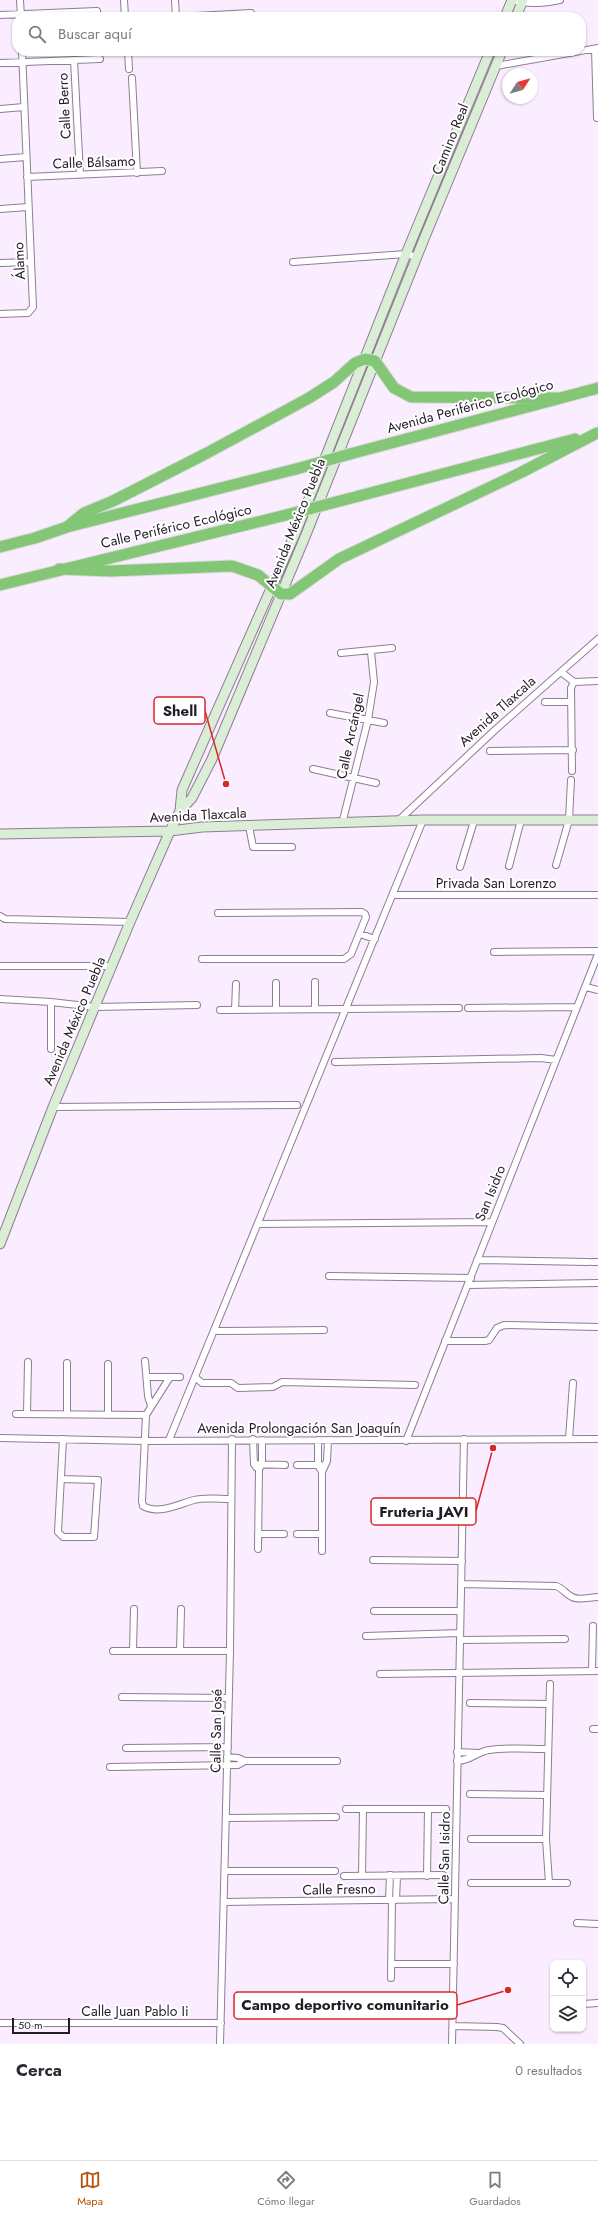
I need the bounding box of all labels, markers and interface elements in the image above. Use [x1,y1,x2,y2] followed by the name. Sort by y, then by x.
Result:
[12,12,586,56] search box
[26,23,48,45] icon: search
[58,23,132,45] text: Buscar aquí
[502,68,538,104] north arrow
[52,72,76,140] street label: Calle Berro
[427,100,473,178] street label: Camino Real
[52,151,136,173] street label: Calle Bálsamo
[8,241,30,280] street label: Álamo
[385,374,556,438] street label: Avenida Periférico Ecológico
[260,455,330,591] street label: Avenida México Puebla
[99,499,254,553] street label: Calle Periférico Ecológico
[454,671,540,751] street label: Avenida Tlaxcala
[331,691,369,781] street label: Calle Arcángel
[154,697,205,724] callout: Shell
[163,700,197,722] text: Shell
[149,802,247,828] street label: Avenida Tlaxcala
[436,873,557,893] street label: Privada San Lorenzo
[38,954,110,1088] street label: Avenida México Puebla
[470,1162,510,1224] street label: San Isidro
[197,1418,401,1438] street label: Avenida Prolongación San Joaquín
[371,1498,476,1525] callout: Fruteria JAVI
[379,1501,469,1523] text: Fruteria JAVI
[205,1689,227,1773] street label: Calle San José
[433,1811,455,1905] street label: Calle San Isidro
[302,1878,376,1900] street label: Calle Fresno
[550,1960,586,2032] map controls
[550,1960,586,1996] button: locate
[234,1992,457,2019] callout: Campo deportivo comunitario
[241,1994,449,2016] text: Campo deportivo comunitario
[550,1996,586,2032] button: layers
[81,2001,189,2021] street label: Calle Juan Pablo Ii
[12,2016,70,2035] scale bar
[18,2017,43,2033] text: 50 m
[16,2058,62,2082] text: Cerca
[515,2061,582,2080] text: 0 resultados
[77,2169,103,2209] tab: Mapa
[257,2169,315,2209] tab: Cómo llegar
[469,2169,521,2209] tab: Guardados

